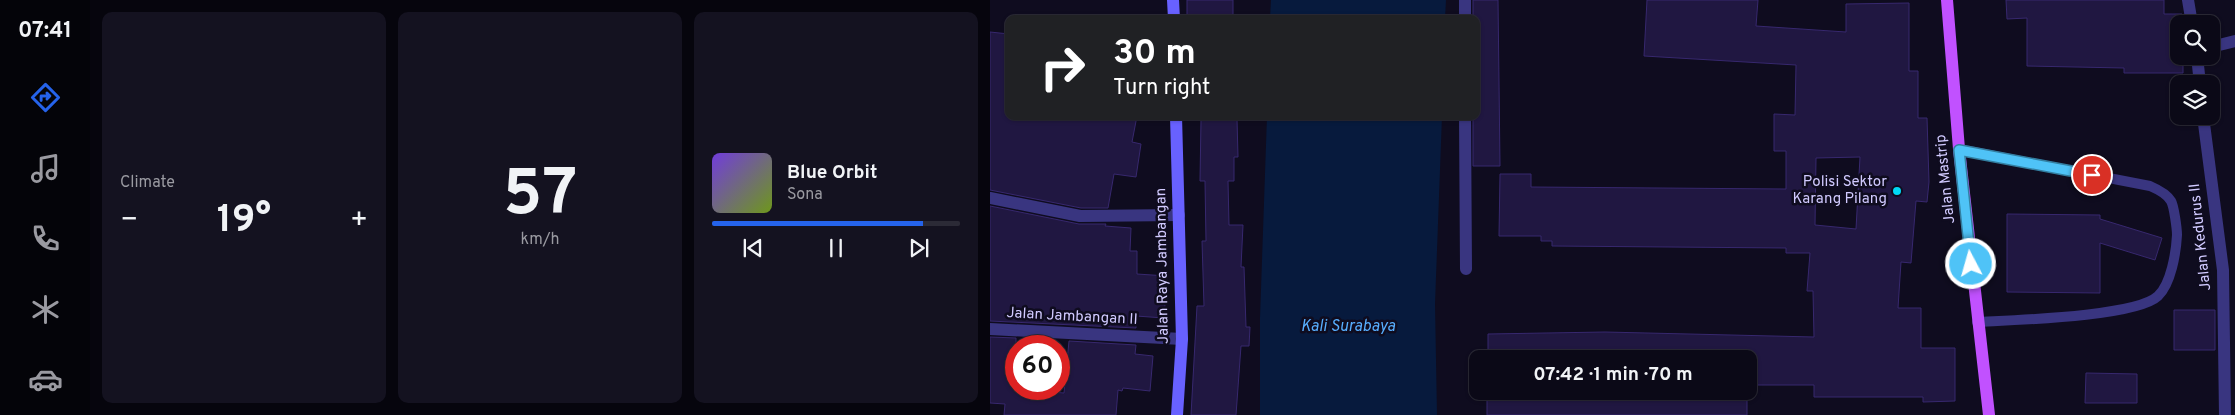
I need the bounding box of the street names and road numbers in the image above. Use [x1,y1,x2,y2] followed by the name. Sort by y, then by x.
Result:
[1932,133,1960,225] street label: Jalan Mastrip
[2186,182,2216,292] street label: Jalan Kedurus II
[1152,188,1174,344] street label: Jalan Raya Jambangan
[1006,304,1138,330] street label: Jalan Jambangan II

